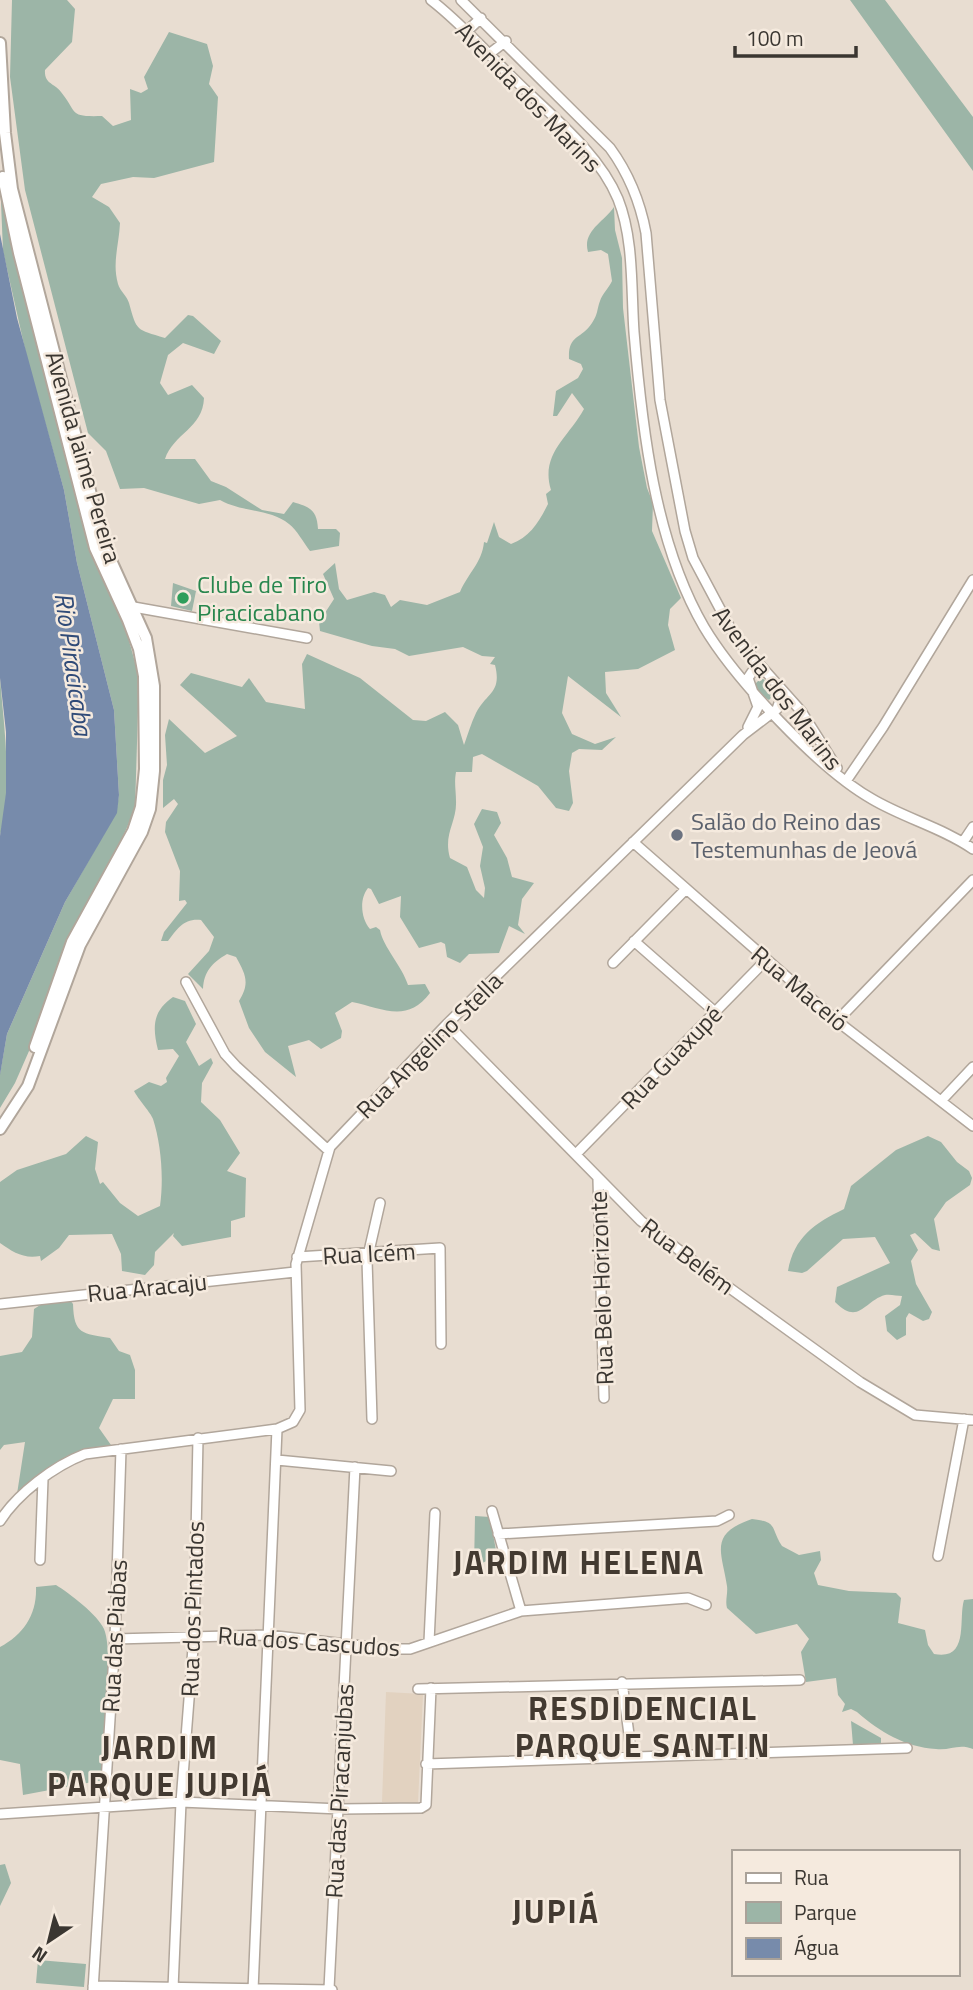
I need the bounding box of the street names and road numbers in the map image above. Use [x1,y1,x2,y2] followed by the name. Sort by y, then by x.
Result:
[448,14,610,180] street label: Avenida dos Marins
[36,347,132,567] street label: Avenida Jaime Pereira
[704,598,852,778] street label: Avenida dos Marins
[743,937,857,1039] street label: Rua Maceió
[348,964,510,1126] street label: Rua Angelino Stella
[612,997,730,1117] street label: Rua Guaxupé
[580,1190,622,1386] street label: Rua Belo Horizonte
[633,1209,743,1303] street label: Rua Belém
[322,1233,416,1273] street label: Rua Icém
[86,1263,208,1311] street label: Rua Aracaju
[171,1520,213,1698] street label: Rua dos Pintados
[92,1559,136,1713] street label: Rua das Piabas
[217,1617,401,1665] street label: Rua dos Cascudos
[315,1683,363,1899] street label: Rua das Piracanjubas

